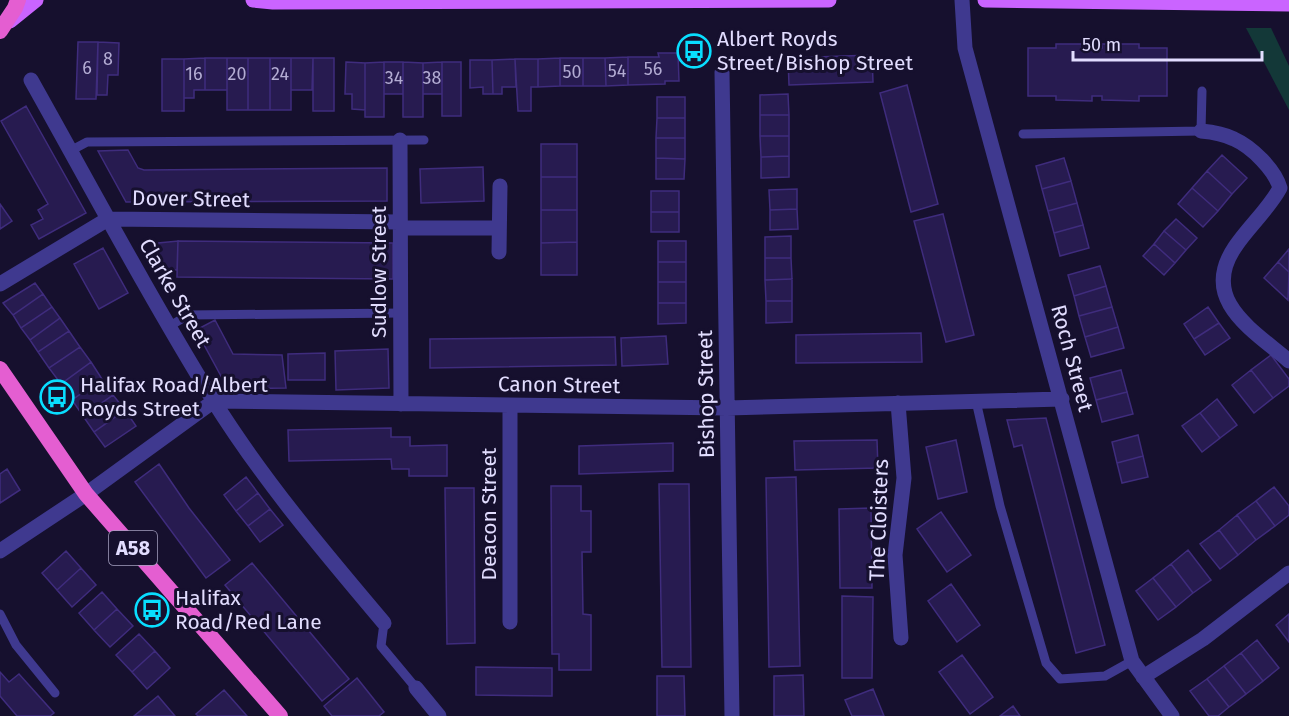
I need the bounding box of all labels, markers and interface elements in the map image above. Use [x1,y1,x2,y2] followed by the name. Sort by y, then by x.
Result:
[1073,24,1262,62] scale bar
[717,26,913,76] place label: Albert Royds Street/Bishop Street
[676,33,712,69] bus stop icon: Albert Royds Street/Bishop Street
[1082,34,1121,56] text: 50 m
[103,48,113,70] house number: 8
[82,57,92,79] house number: 6
[644,58,662,80] house number: 56
[608,60,627,82] house number: 54
[562,61,582,83] house number: 50
[185,63,203,85] house number: 16
[228,63,246,85] house number: 20
[271,63,289,85] house number: 24
[385,67,404,89] house number: 34
[423,67,442,89] house number: 38
[132,185,251,213] street label: Dover Street
[366,206,392,338] street label: Sudlow Street
[133,234,217,353] street label: Clarke Street
[1045,302,1099,415] street label: Roch Street
[692,329,720,458] street label: Bishop Street
[498,371,621,399] street label: Canon Street
[80,372,268,422] place label: Halifax Road/Albert Royds Street
[39,379,75,415] bus stop icon: Halifax Road/Albert Royds Street
[476,447,502,580] street label: Deacon Street
[864,458,894,581] street label: The Cloisters
[109,531,157,565] road number: A58
[175,585,322,635] place label: Halifax Road/Red Lane
[134,592,170,628] bus stop icon: Halifax Road/Red Lane

